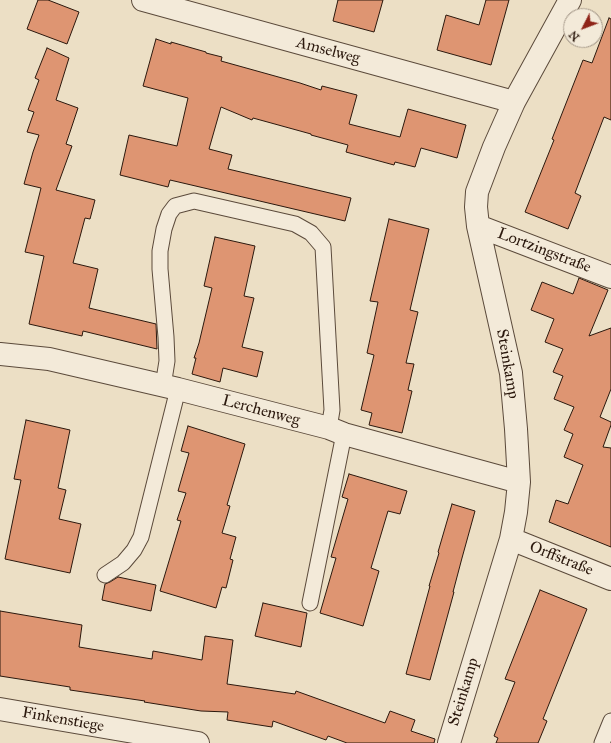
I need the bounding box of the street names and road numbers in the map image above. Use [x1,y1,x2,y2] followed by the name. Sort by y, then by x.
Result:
[294,33,362,69] street label: Amselweg
[494,224,594,278] street label: Lortzingstraße
[491,328,523,400] street label: Steinkamp
[220,391,302,431] street label: Lerchenweg
[526,538,596,580] street label: Orffstraße
[445,656,483,728] street label: Steinkamp
[21,703,105,737] street label: Finkenstiege

